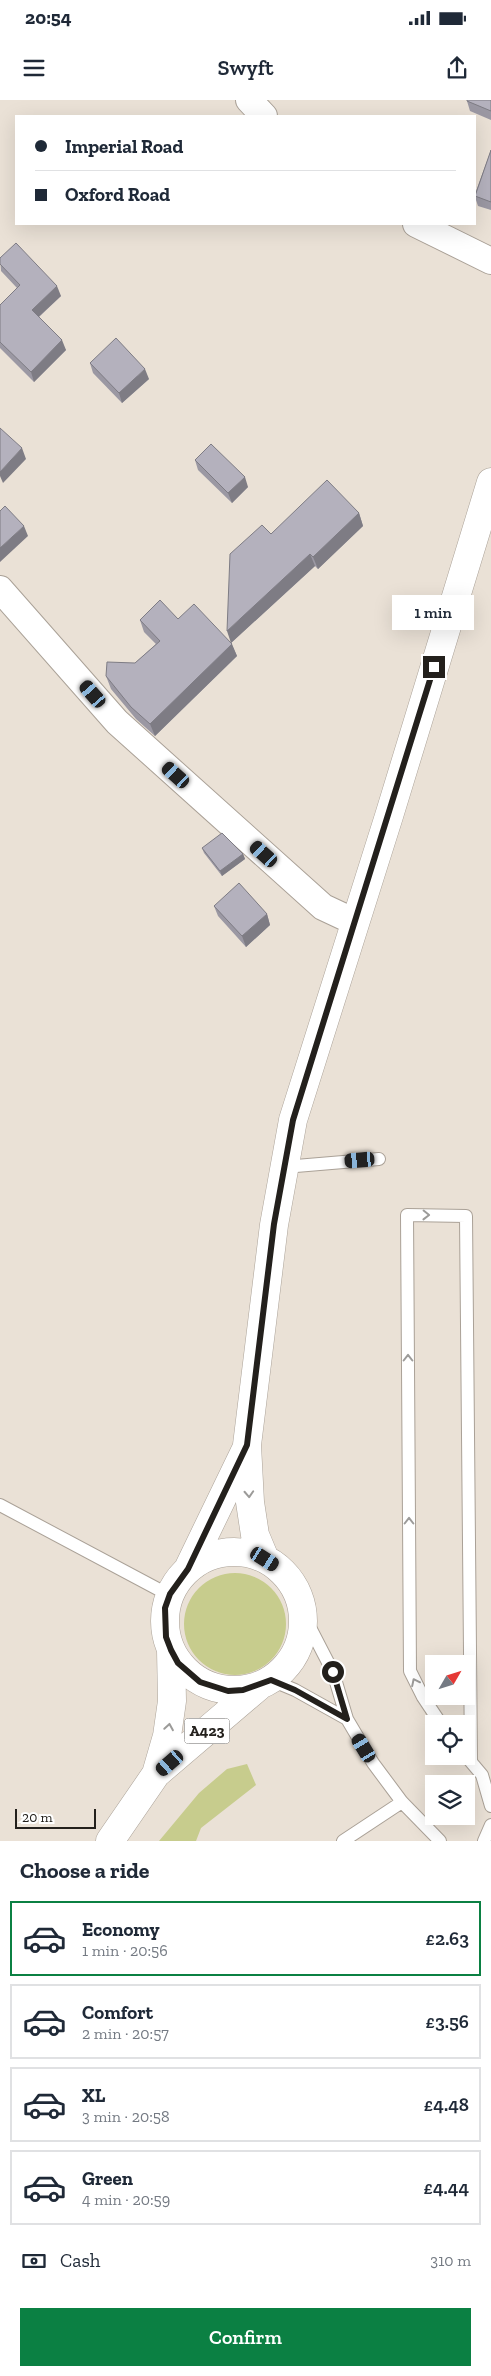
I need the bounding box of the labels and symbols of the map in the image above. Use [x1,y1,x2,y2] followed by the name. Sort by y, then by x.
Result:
[393,594,475,630] callout: 1 min
[423,656,445,678] route end
[77,678,108,710] car
[159,759,192,791] car
[247,838,280,870] car
[344,1151,375,1169] car
[422,1210,430,1220] one-way arrow
[403,1354,413,1362] one-way arrow
[244,1490,255,1498] one-way arrow
[404,1517,414,1524] one-way arrow
[248,1545,281,1573] car
[425,1655,475,1705] north arrow
[322,1661,344,1683] route start
[411,1678,422,1687] one-way arrow
[184,1718,230,1744] road number: A423
[163,1723,173,1732] one-way arrow
[349,1731,378,1765] car
[153,1747,186,1779] car
[15,1806,96,1829] scale bar

